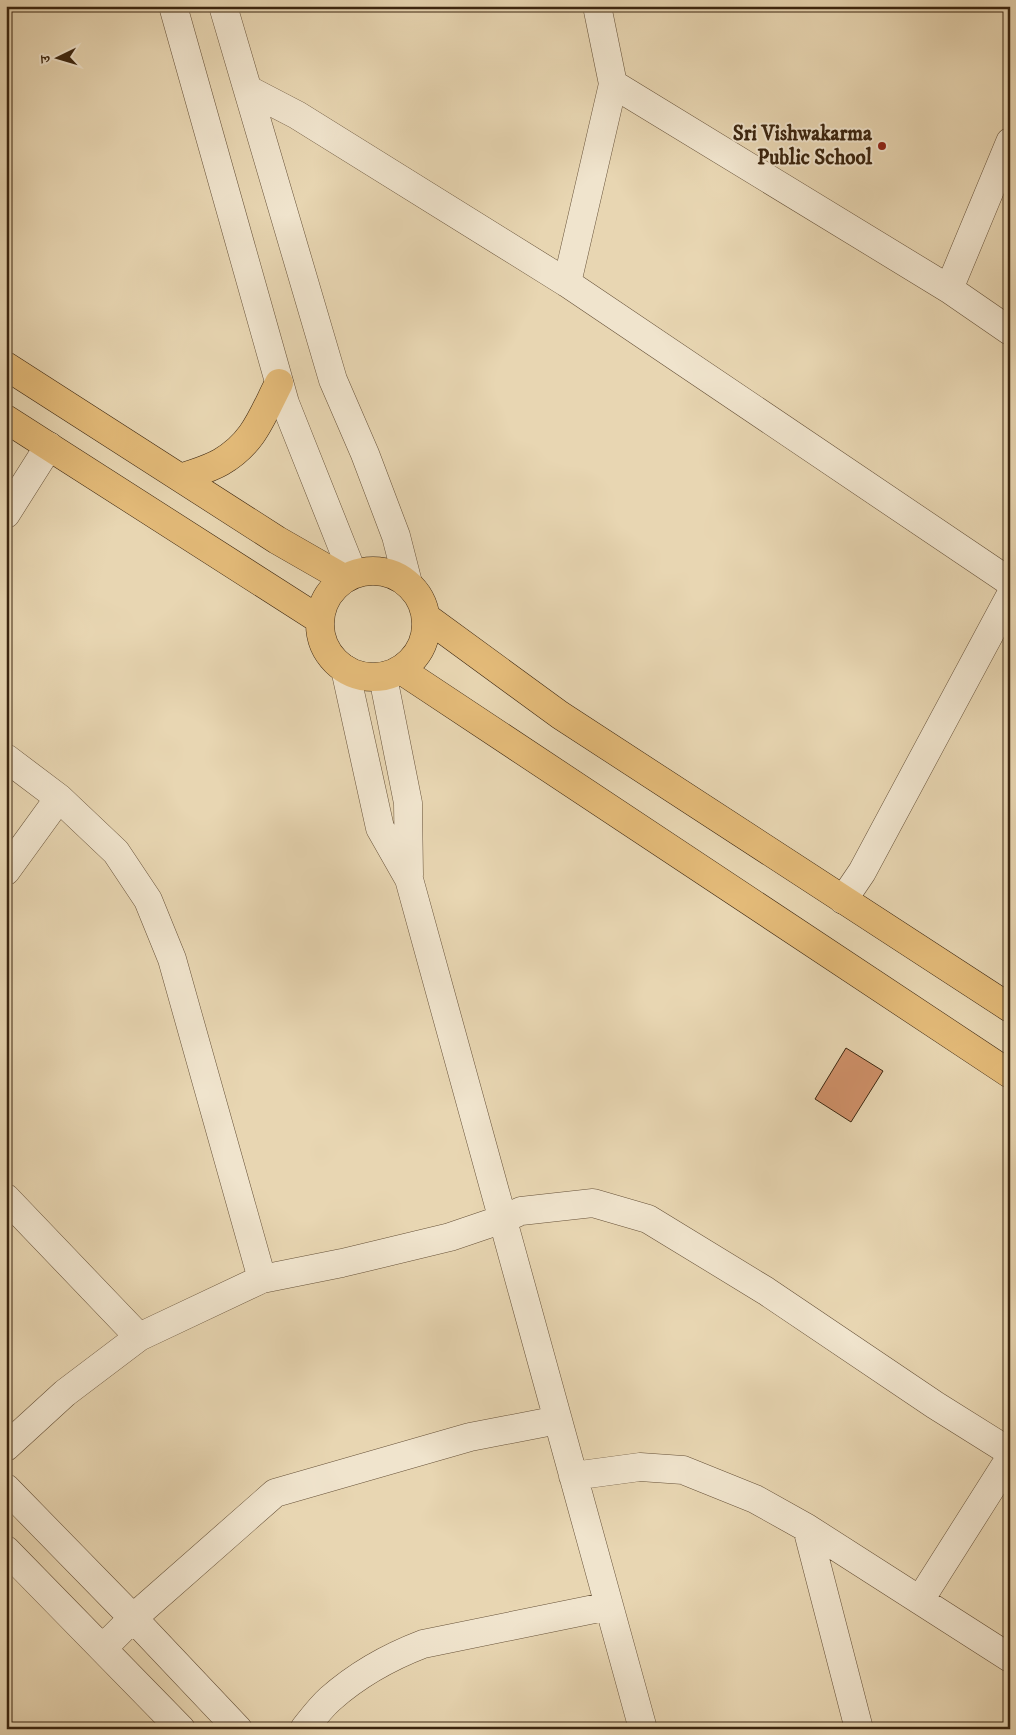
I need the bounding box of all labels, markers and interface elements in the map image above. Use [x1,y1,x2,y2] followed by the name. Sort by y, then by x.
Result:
[32,32,82,82] north arrow
[37,54,55,64] text: उ
[733,121,873,171] place label: Sri Vishwakarma Public School
[876,140,888,152] marker: Sri Vishwakarma Public School

